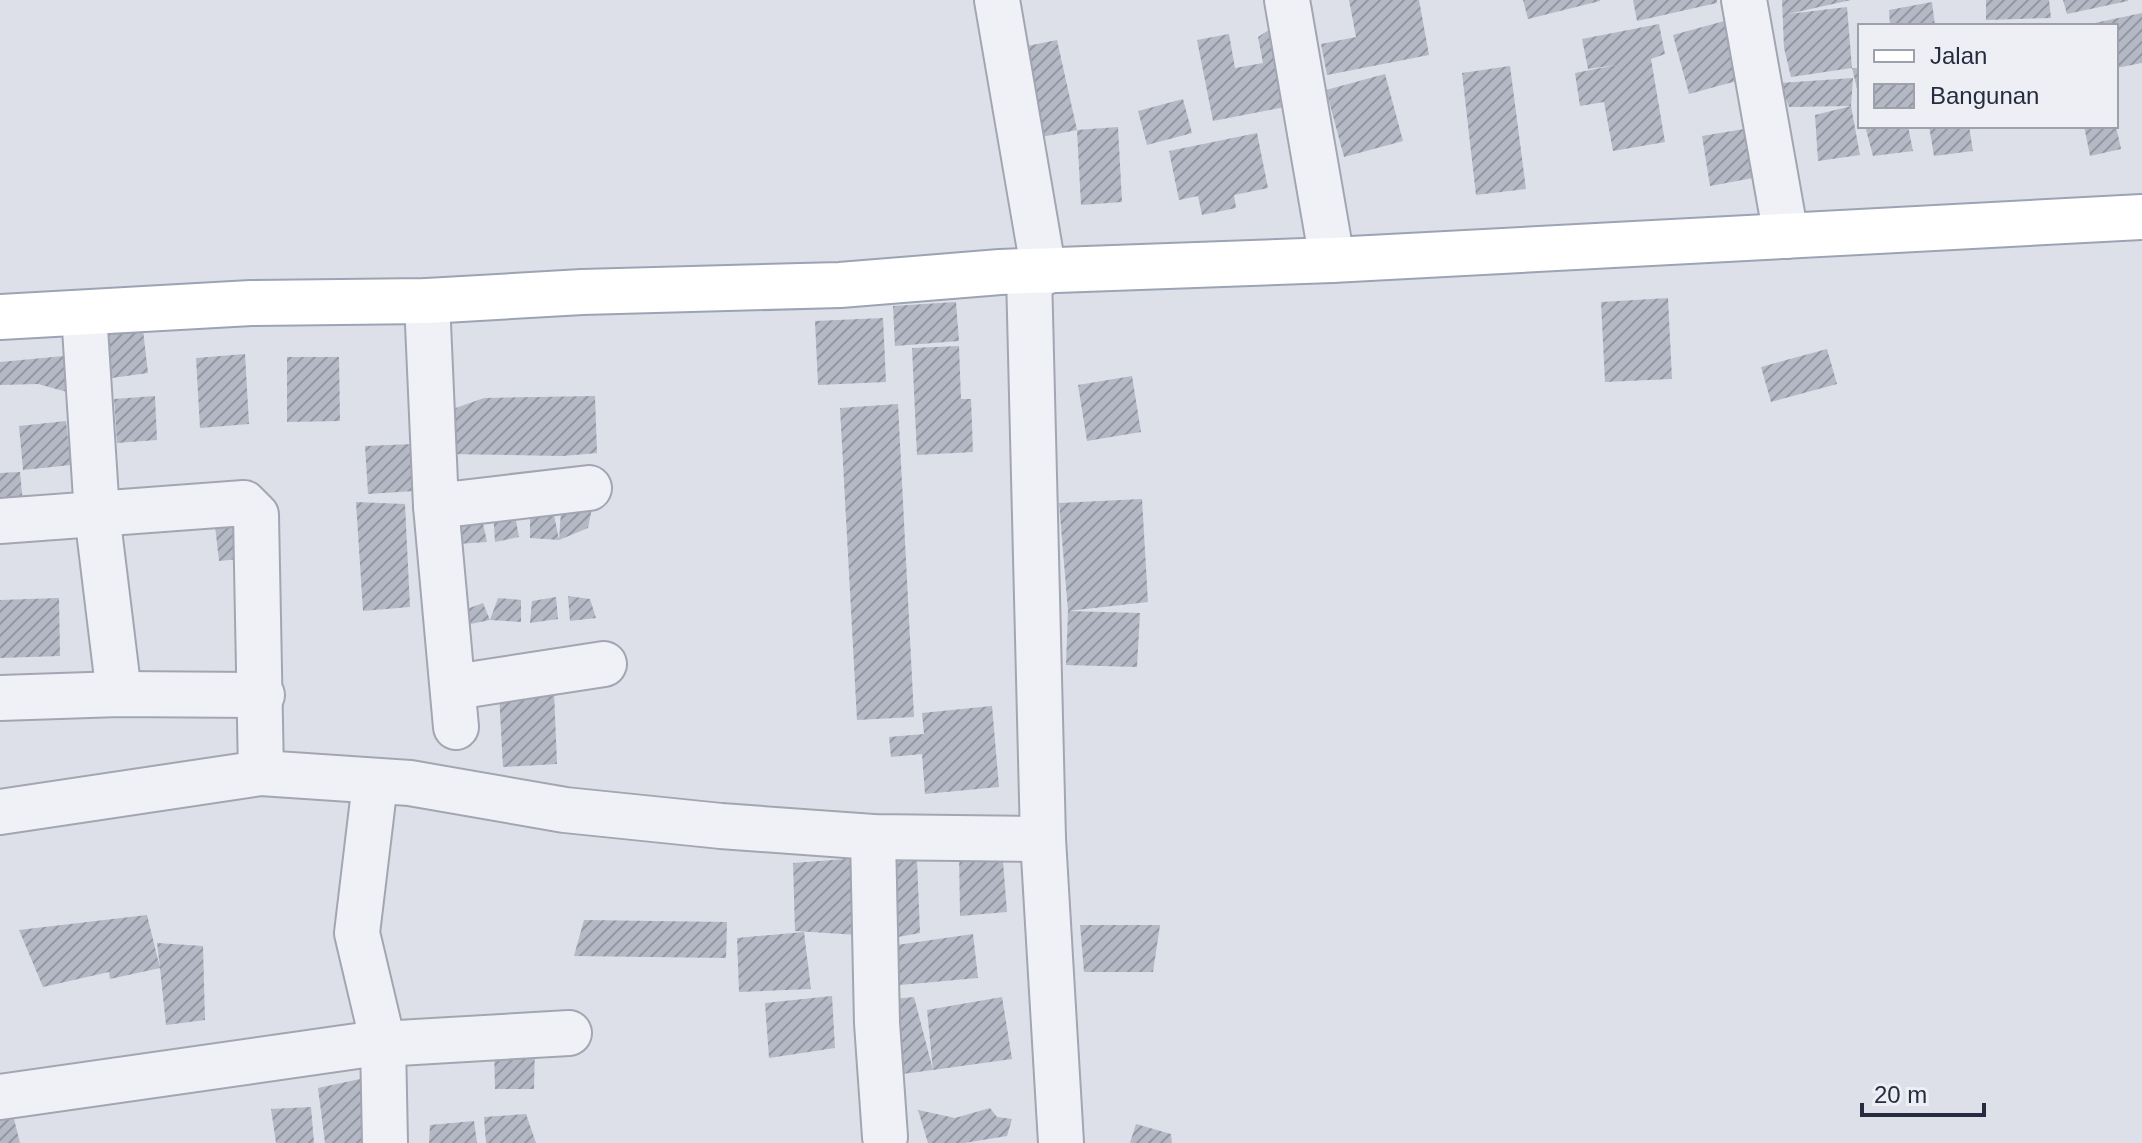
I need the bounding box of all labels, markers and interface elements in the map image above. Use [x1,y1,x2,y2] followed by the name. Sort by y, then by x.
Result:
[1858,24,2118,128] legend
[1930,42,1987,69] text: Jalan
[1930,82,2039,109] text: Bangunan
[1862,1067,1984,1117] scale bar
[1874,1081,1927,1108] text: 20 m

